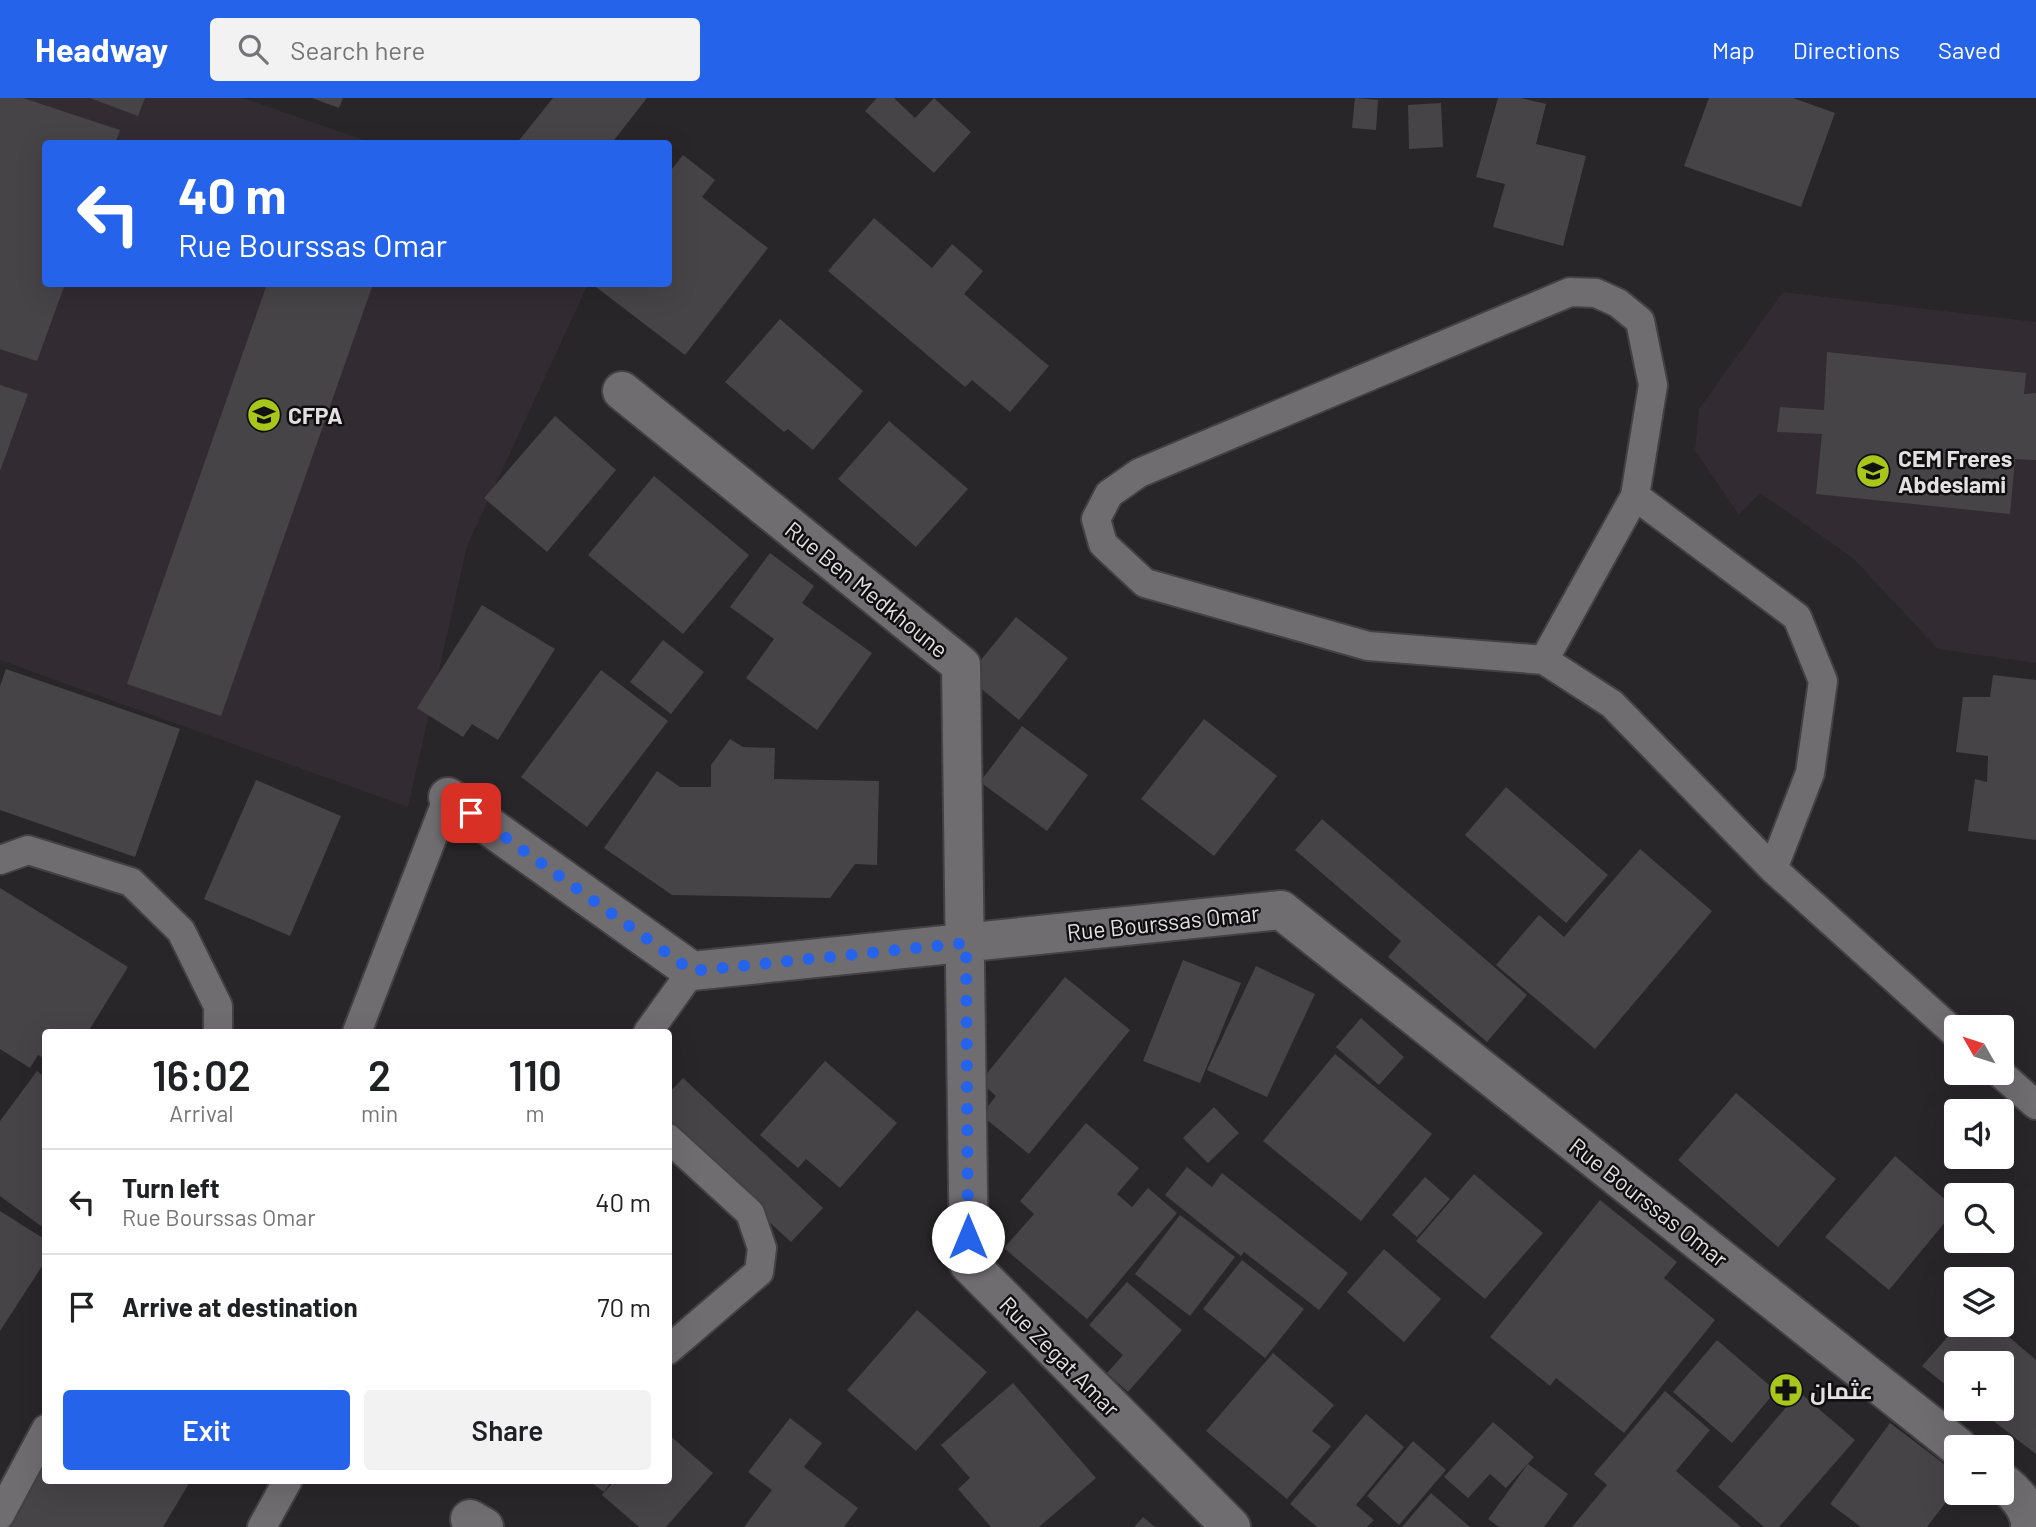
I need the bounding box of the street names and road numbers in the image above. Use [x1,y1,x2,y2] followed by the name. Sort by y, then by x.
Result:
[780,515,954,663] street label: Rue Ben Medkhoune
[1065,898,1261,946] street label: Rue Bourssas Omar
[1564,1131,1734,1273] street label: Rue Bourssas Omar
[994,1290,1126,1422] street label: Rue Zegat Amar

